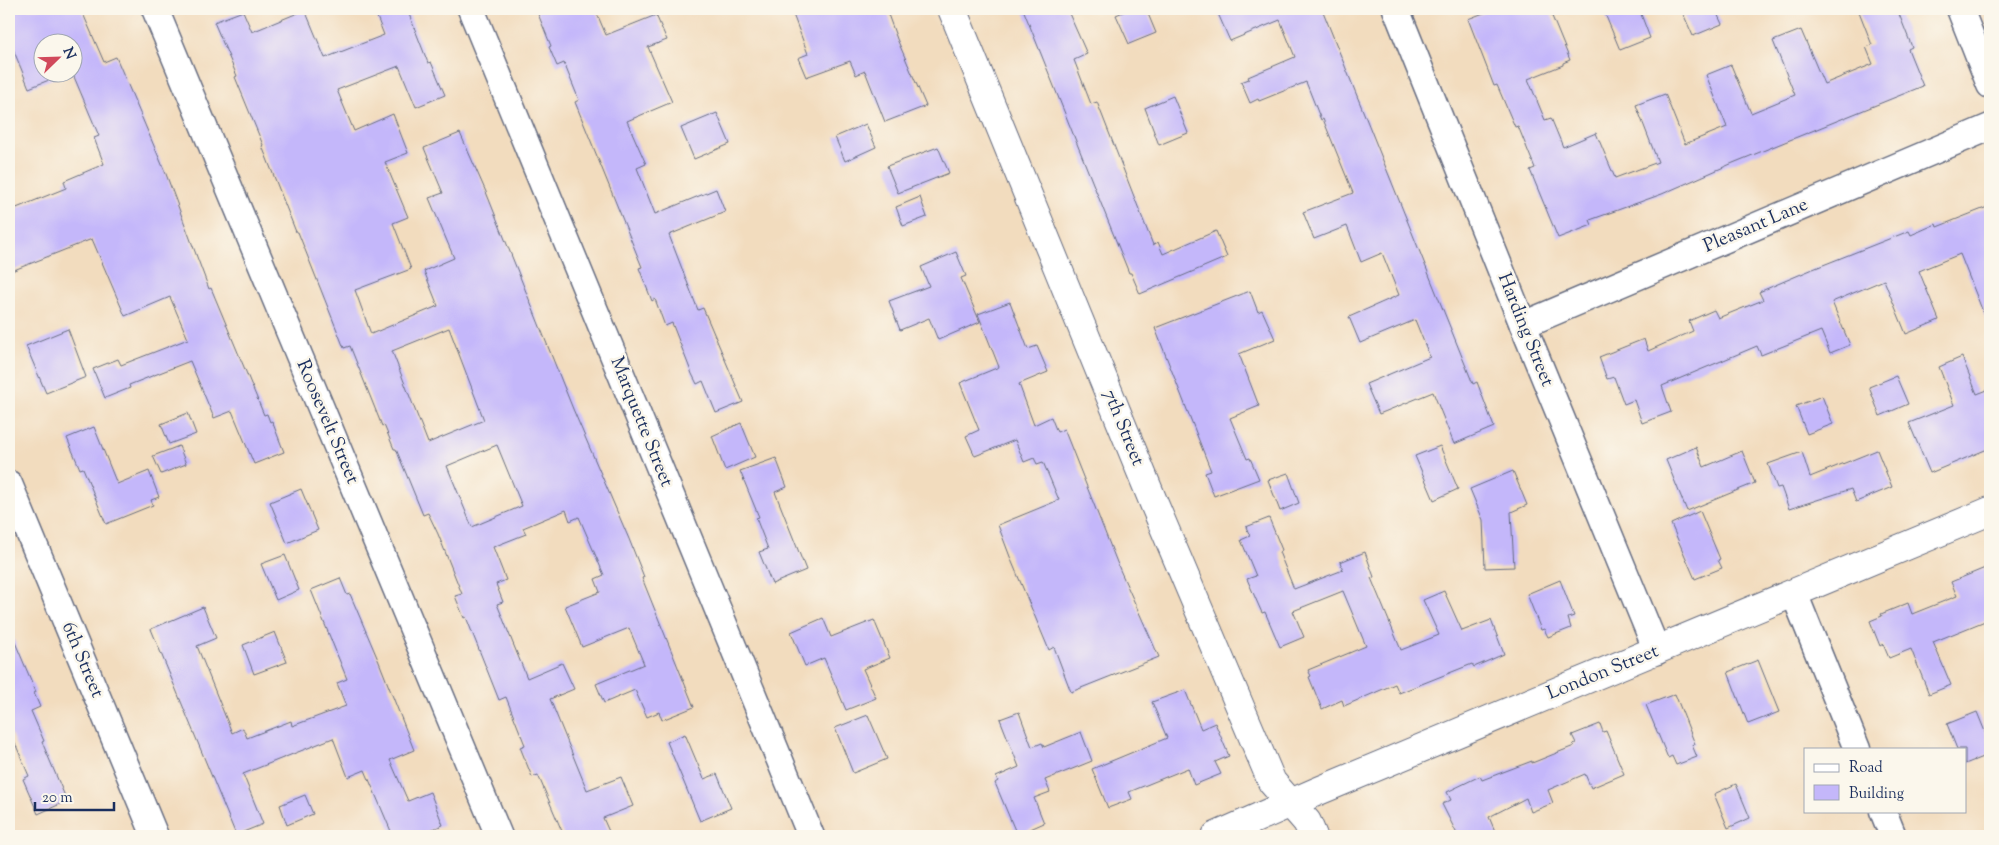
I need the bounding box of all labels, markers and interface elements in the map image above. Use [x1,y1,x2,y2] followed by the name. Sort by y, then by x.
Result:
[32,32,82,82] north arrow
[57,45,80,63] text: N
[1699,192,1813,260] street label: Pleasant Lane
[1490,269,1560,391] street label: Harding Street
[603,353,680,492] street label: Marquette Street
[289,356,366,489] street label: Roosevelt Street
[1095,386,1151,471] street label: 7th Street
[54,618,110,703] street label: 6th Street
[1543,638,1663,708] street label: London Street
[1804,748,1966,812] legend
[1849,758,1883,779] text: Road
[35,780,114,812] scale bar
[1849,784,1904,805] text: Building
[42,788,73,809] text: 20 m

